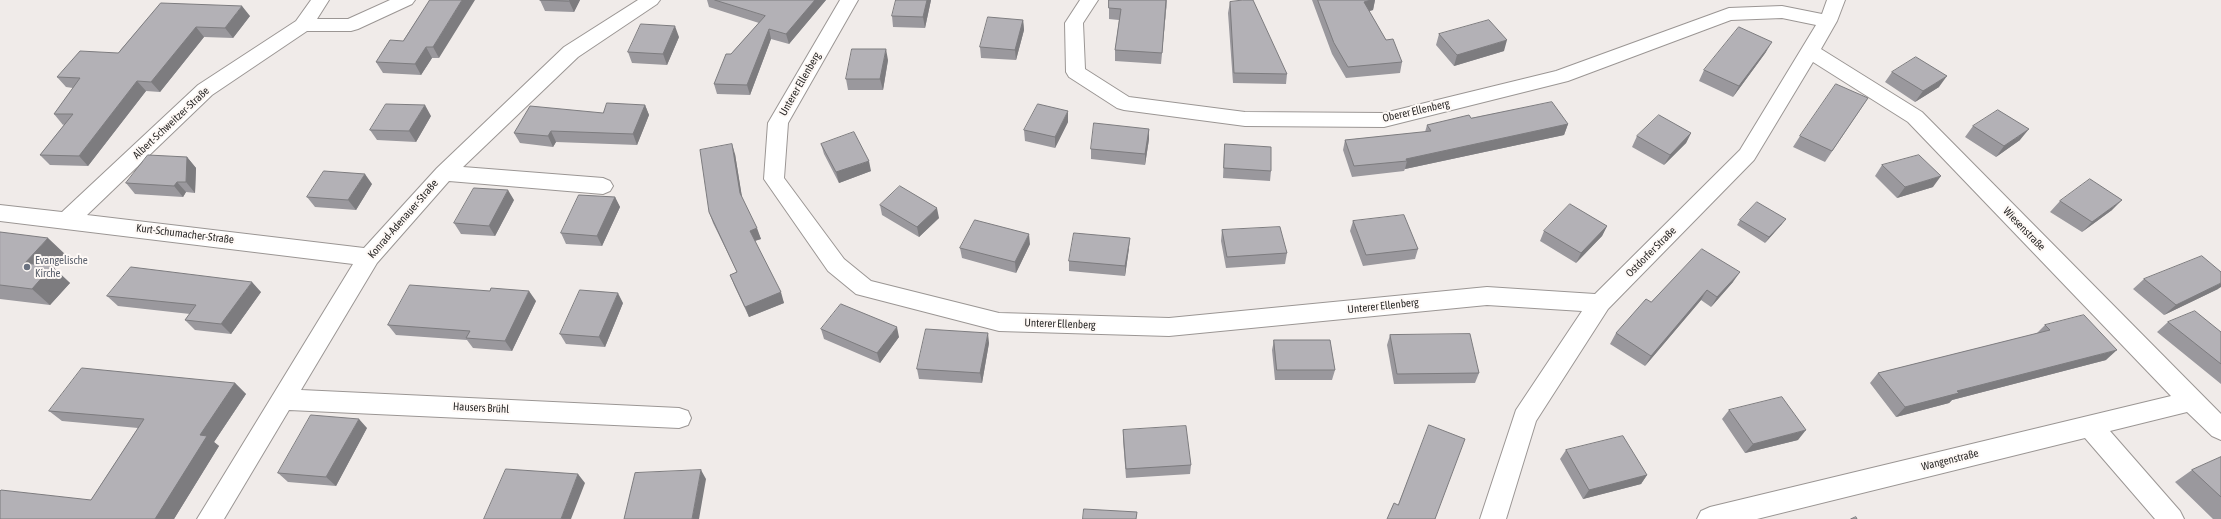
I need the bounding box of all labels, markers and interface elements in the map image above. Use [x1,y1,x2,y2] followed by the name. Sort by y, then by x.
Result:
[776,50,824,118] street label: Unterer Ellenberg
[130,84,212,162] street label: Albert-Schweitzer-Straße
[1381,97,1451,125] street label: Oberer Ellenberg
[365,177,441,261] street label: Konrad-Adenauer-Straße
[2000,205,2048,253] street label: Wiesenstraße
[135,221,235,247] street label: Kurt-Schumacher-Straße
[1623,224,1679,280] street label: Ostdorfer Straße
[35,254,88,280] place label: Evangelische Kirche
[22,262,32,272] marker: Evangelische Kirche
[1347,296,1419,316] street label: Unterer Ellenberg
[1024,316,1096,332] street label: Unterer Ellenberg
[453,400,509,416] street label: Hausers Brühl
[1920,447,1980,473] street label: Wangenstraße

